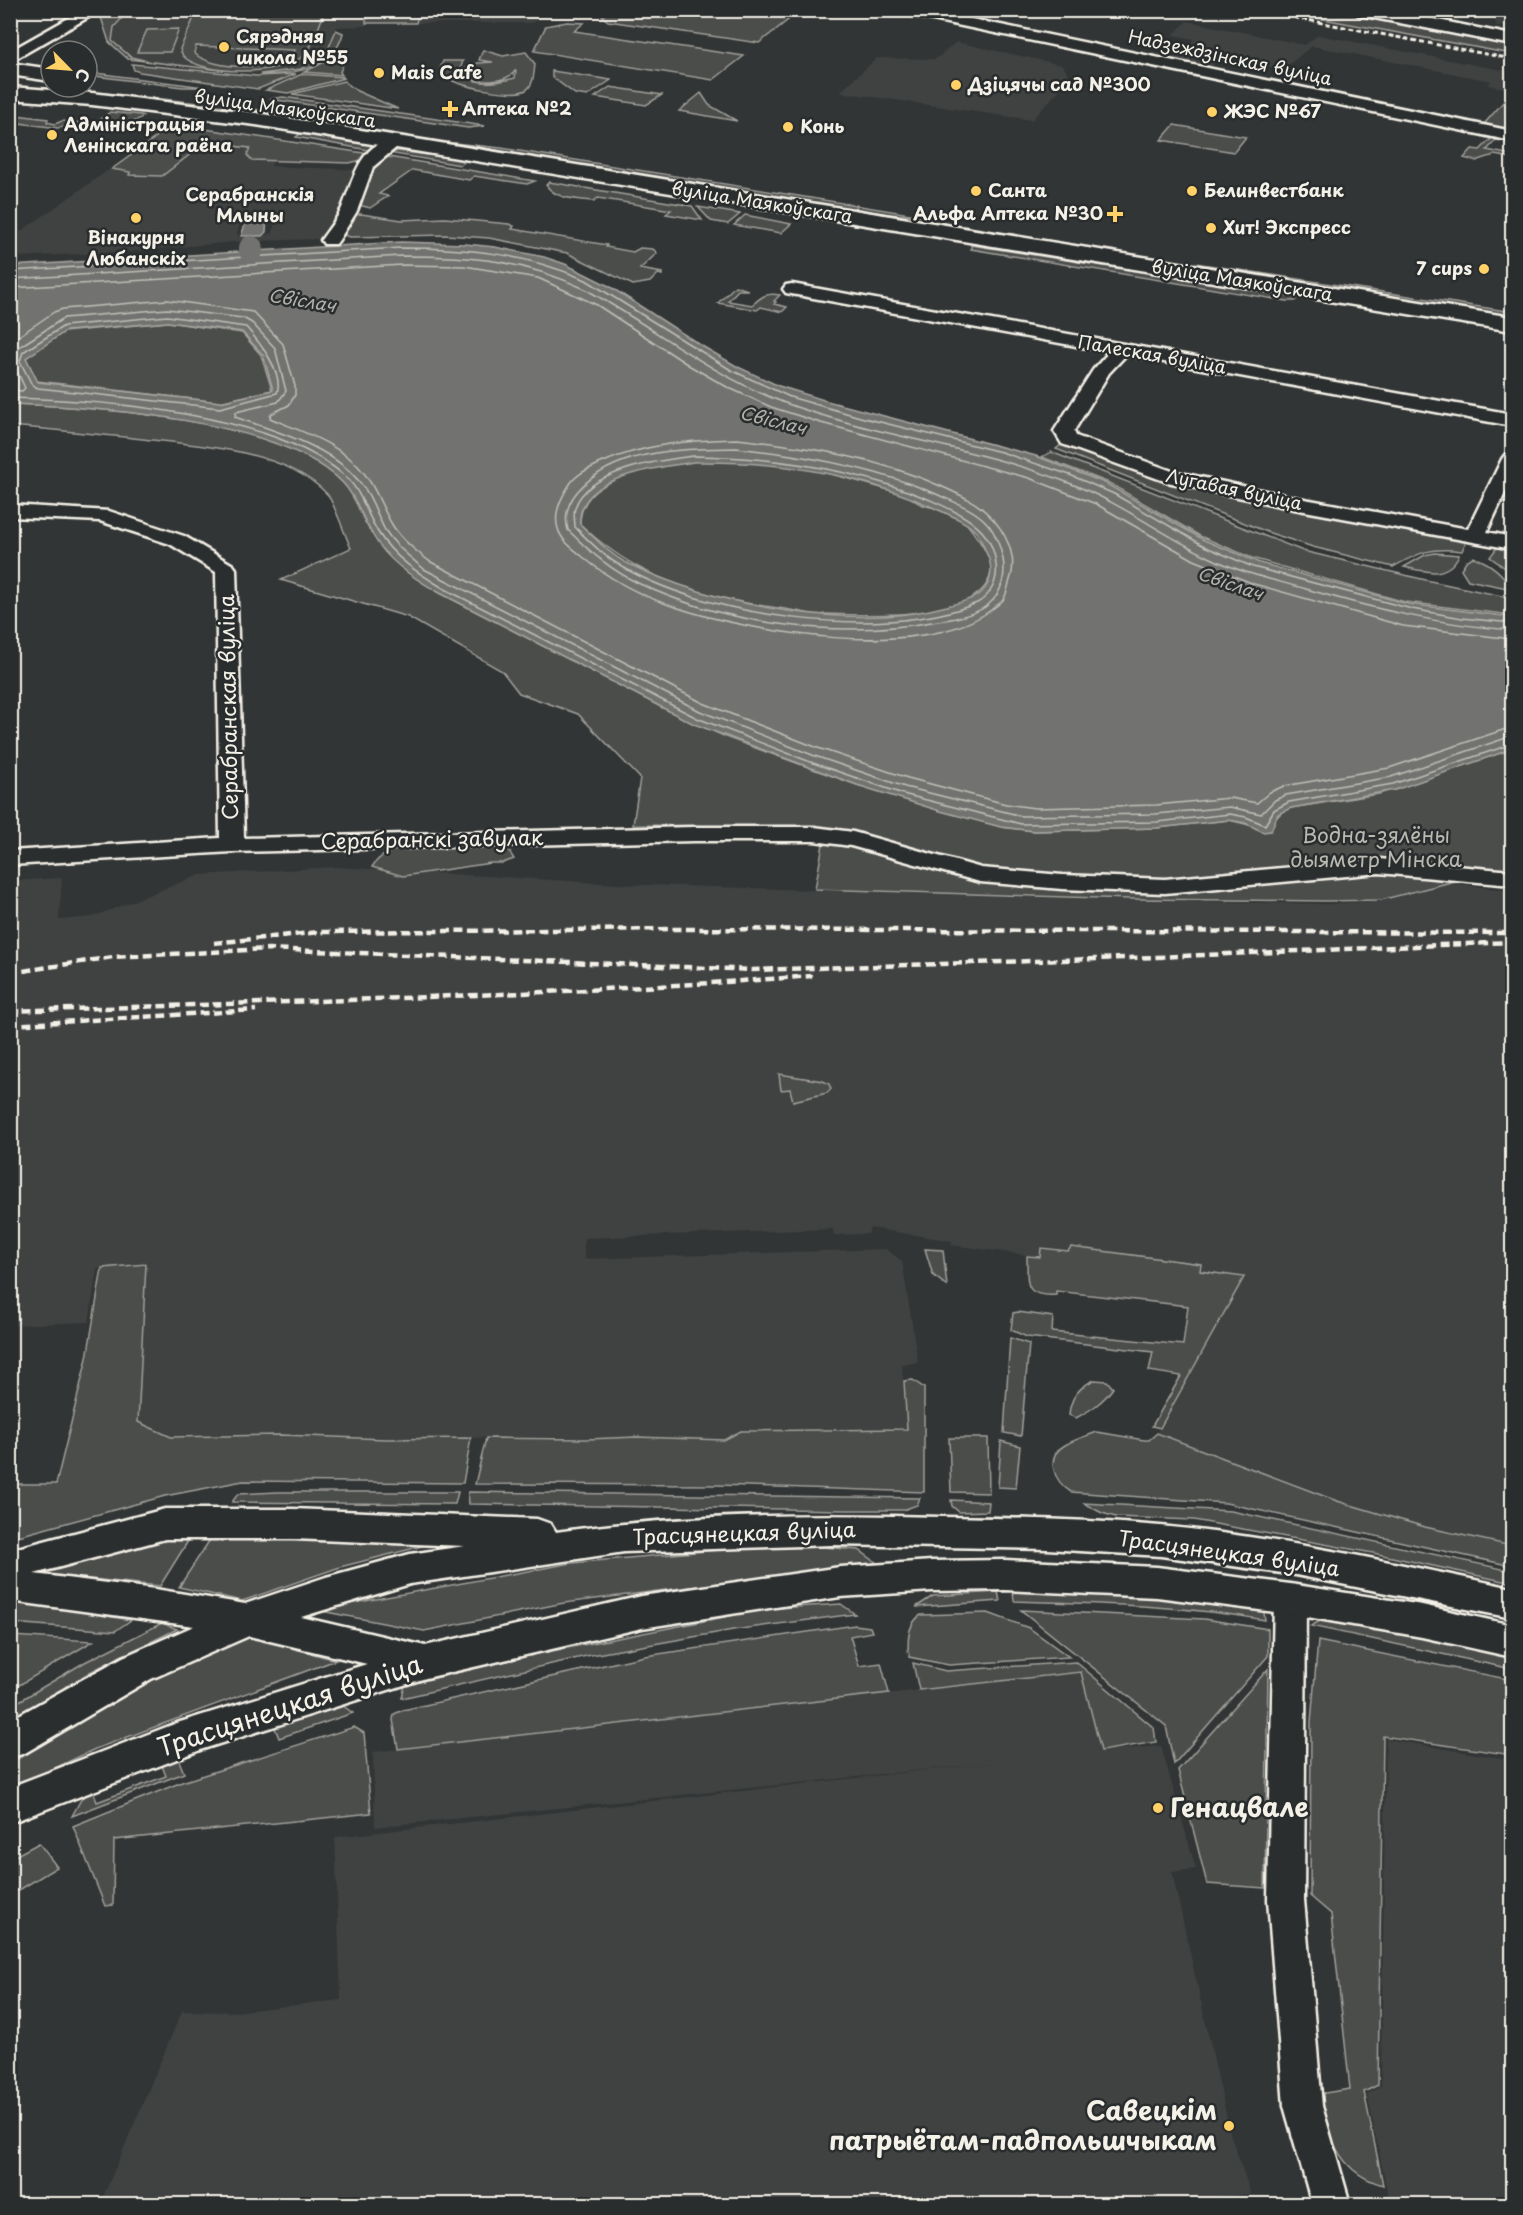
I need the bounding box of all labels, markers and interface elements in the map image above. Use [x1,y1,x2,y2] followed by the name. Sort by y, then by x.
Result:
[236,22,348,70] place label: Сярэдняя школа №55
[1126,22,1335,91] street label: Надзеждзінская вуліца
[39,39,99,99] north arrow
[217,40,231,54] marker: Сярэдняя школа №55
[391,58,482,85] place label: Mais Cafe
[70,65,97,86] text: С
[372,66,386,80] marker: Mais Cafe
[967,70,1151,97] place label: Дзіцячы сад №300
[949,78,963,92] marker: Дзіцячы сад №300
[193,81,378,134] street label: вуліца Маякоўскага
[462,94,572,121] place label: Аптека №2
[1223,97,1321,124] place label: ЖЭС №67
[443,102,457,116] marker: Аптека №2
[1205,105,1219,119] marker: ЖЭС №67
[64,110,233,158] place label: Адміністрацыя Ленінскага раёна
[800,112,845,139] place label: Конь
[781,120,795,134] marker: Конь
[45,128,59,142] marker: Адміністрацыя Ленінскага раёна
[670,174,855,229] street label: вуліца Маякоўскага
[988,176,1048,203] place label: Санта
[1204,176,1344,203] place label: Белинвестбанк
[185,180,315,228] district label: Серабранскія Млыны
[969,184,983,198] marker: Санта
[1185,184,1199,198] marker: Белинвестбанк
[913,199,1103,226] place label: Альфа Аптека №30
[1108,207,1122,221] marker: Альфа Аптека №30
[129,211,143,225] marker: Вінакурня Любанскіх
[1222,213,1351,240] place label: Хит! Экспресс
[1204,221,1218,235] marker: Хит! Экспресс
[86,223,186,271] place label: Вінакурня Любанскіх
[1150,252,1335,307] street label: вуліца Маякоўскага
[1416,254,1472,281] place label: 7 cups
[1477,262,1491,276] marker: 7 cups
[267,281,339,318] water label: Свіслач
[1076,327,1228,380] street label: Палеская вуліца
[737,398,811,441] water label: Свіслач
[1164,461,1305,516] street label: Лугавая вуліца
[1194,559,1268,607] water label: Свіслач
[209,594,245,820] street label: Серабранская вуліца
[1290,818,1462,874] park label: Водна-зялёны дыяметр Мінска
[320,820,544,856] street label: Серабранскі завулак
[632,1512,856,1552] street label: Трасцянецкая вуліца
[1116,1521,1342,1583] street label: Трасцянецкая вуліца
[152,1643,427,1766] street label: Трасцянецкая вуліца
[1170,1787,1309,1826] place label: Генацвале
[1151,1801,1165,1815] marker: Генацвале
[829,2090,1217,2159] place label: Савецкім патрыётам-падпольшчыкам
[1222,2119,1236,2133] marker: Савецкім патрыётам-падпольшчыкам

